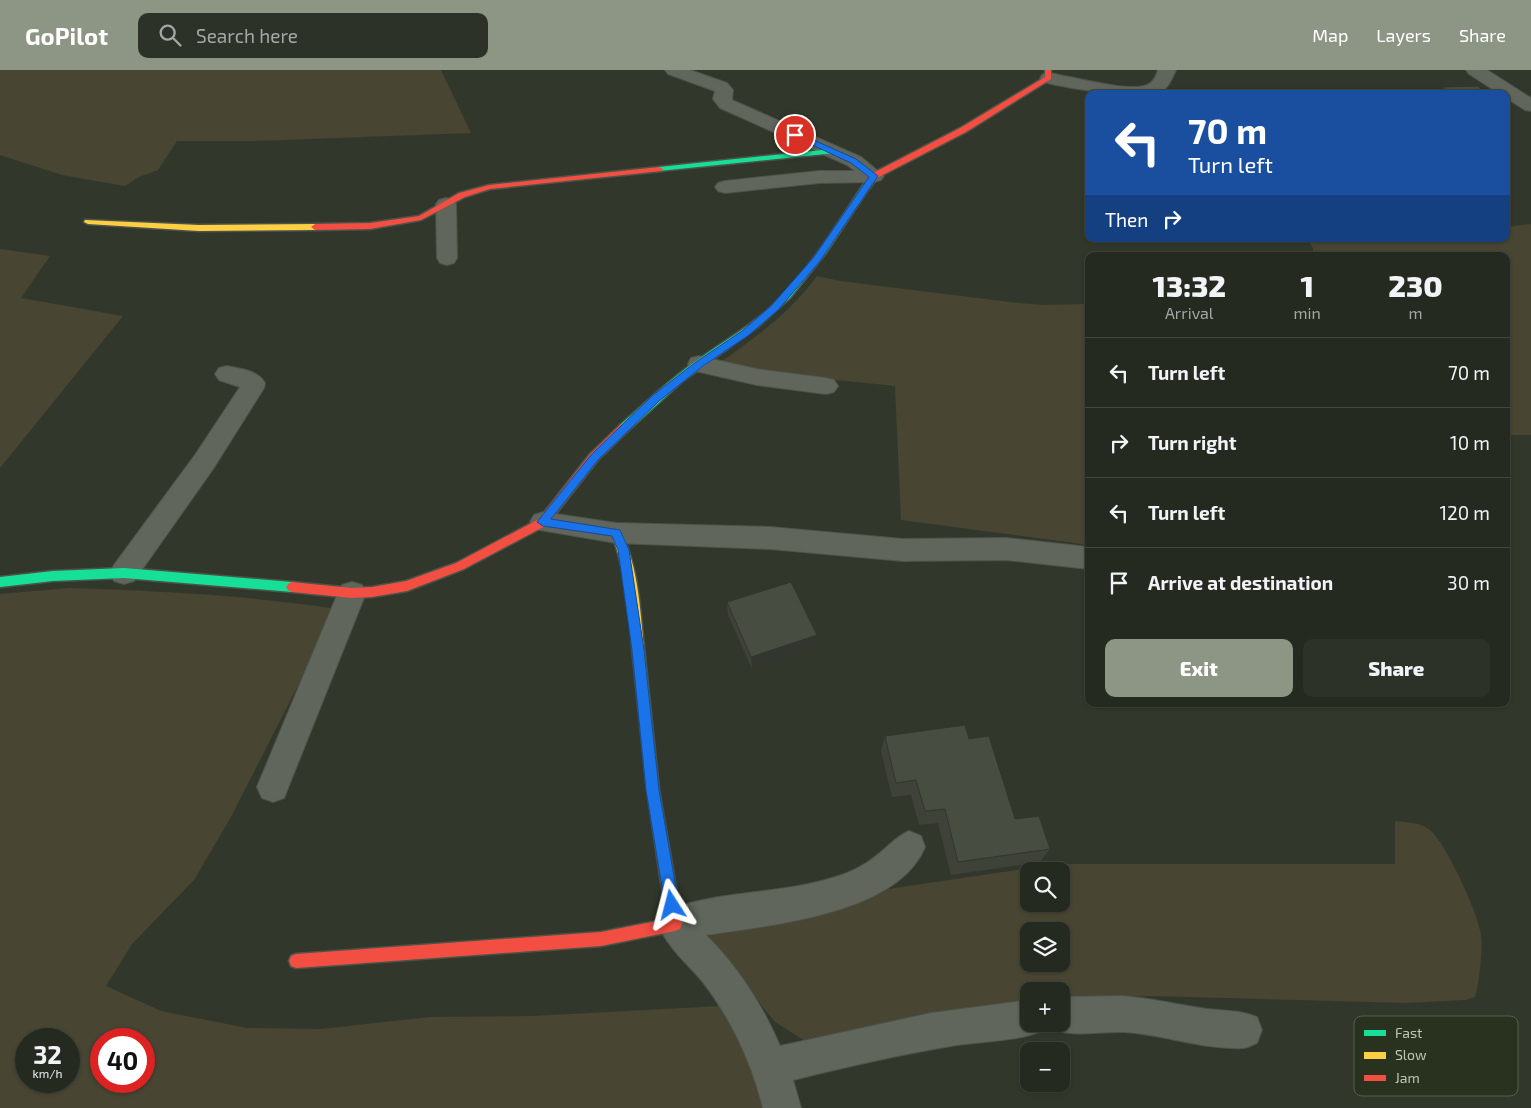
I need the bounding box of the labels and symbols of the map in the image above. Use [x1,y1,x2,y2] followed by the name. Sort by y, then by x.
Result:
[774,114,816,156] pin
[645,878,697,930] position arrow
[1354,1016,1518,1096] legend
[1395,1024,1422,1041] text: Fast
[90,1028,155,1093] speed limit sign: 40
[1395,1046,1427,1063] text: Slow
[1395,1069,1420,1086] text: Jam

